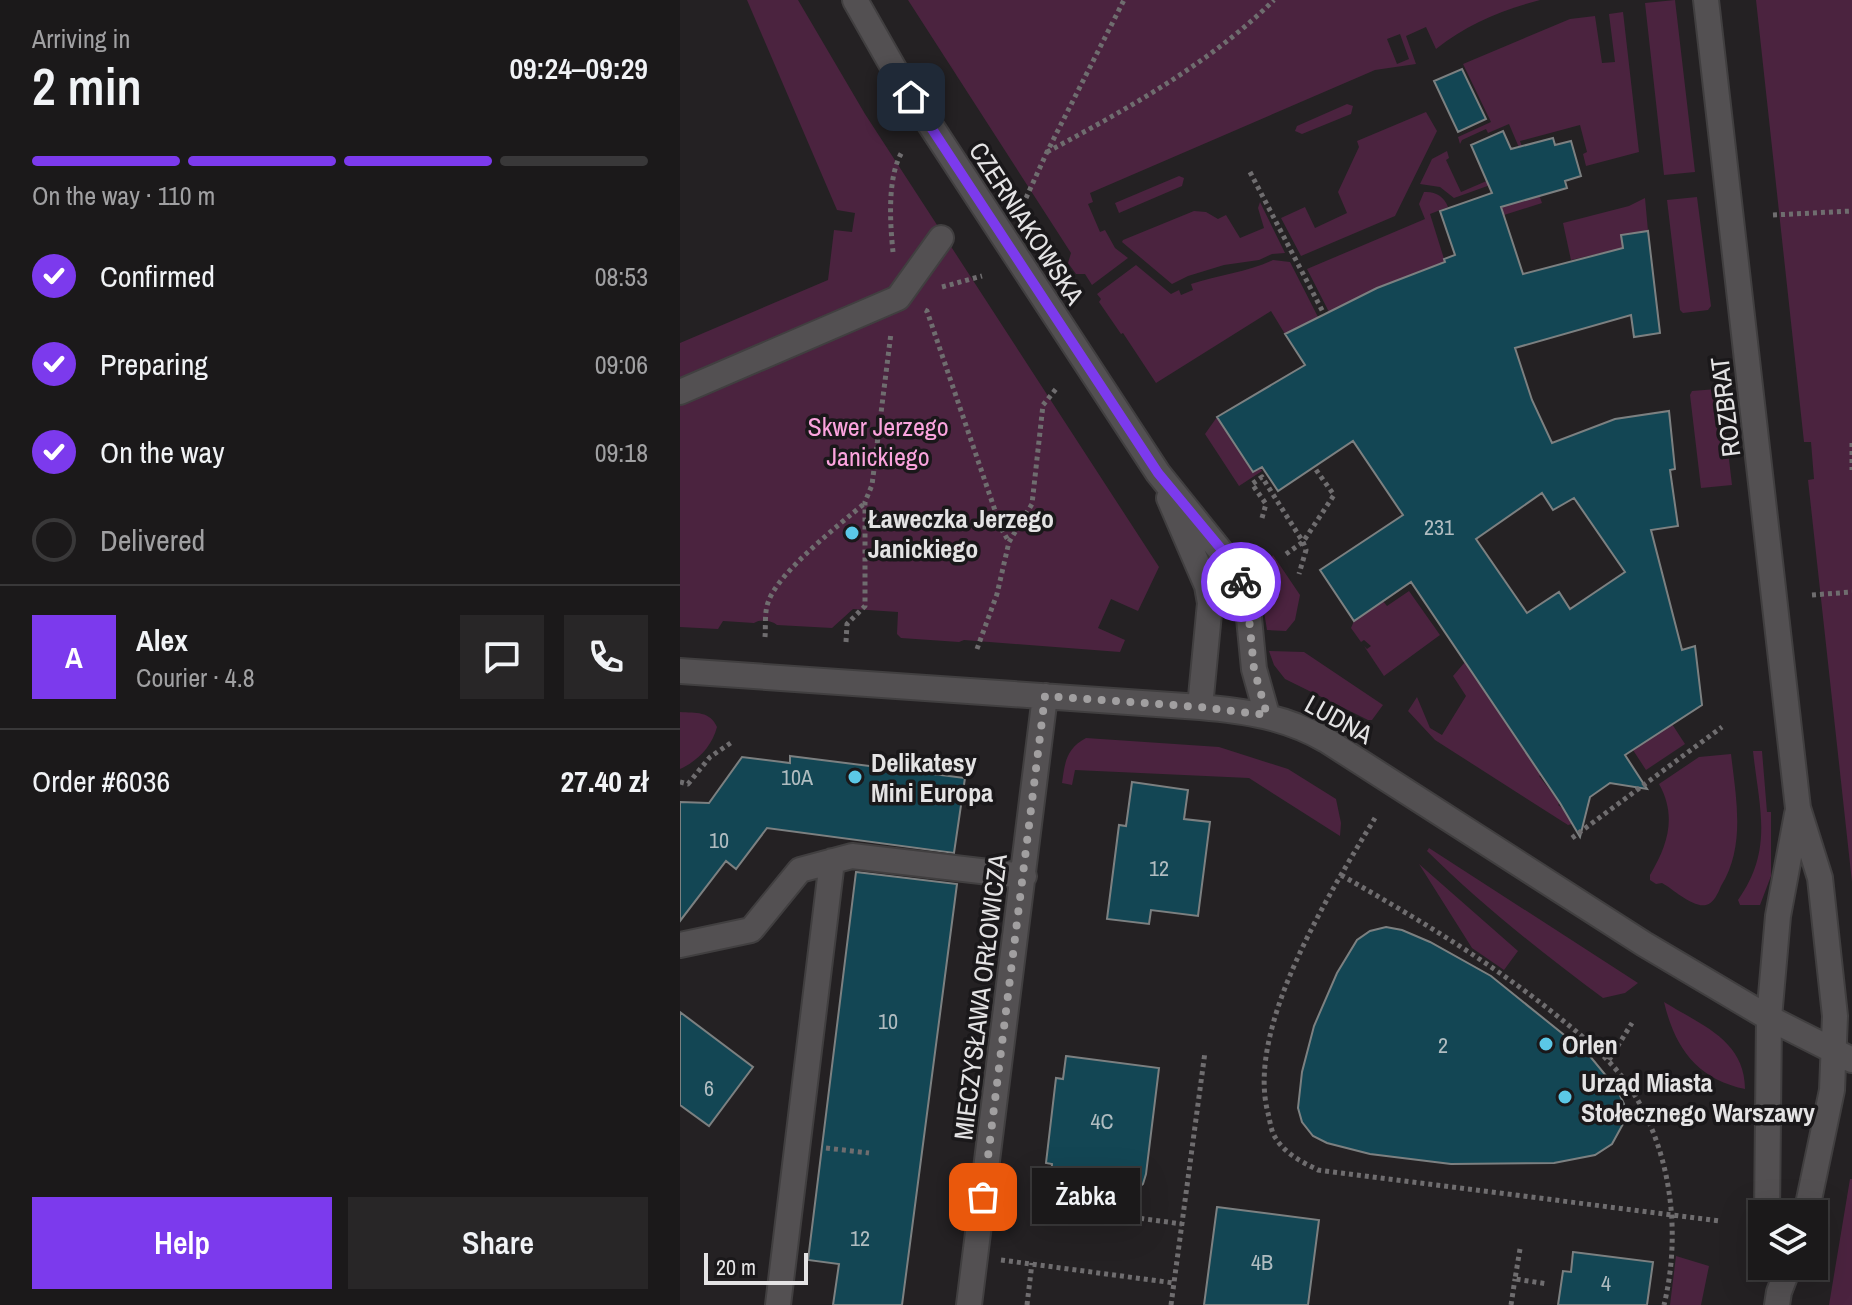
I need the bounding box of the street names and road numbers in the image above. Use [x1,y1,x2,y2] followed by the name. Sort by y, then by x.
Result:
[961,135,1093,312] street label: CZERNIAKOWSKA
[1702,355,1748,459] street label: ROZBRAT
[1299,686,1380,752] street label: LUDNA
[945,851,1015,1142] street label: MIECZYSŁAWA ORŁOWICZA

